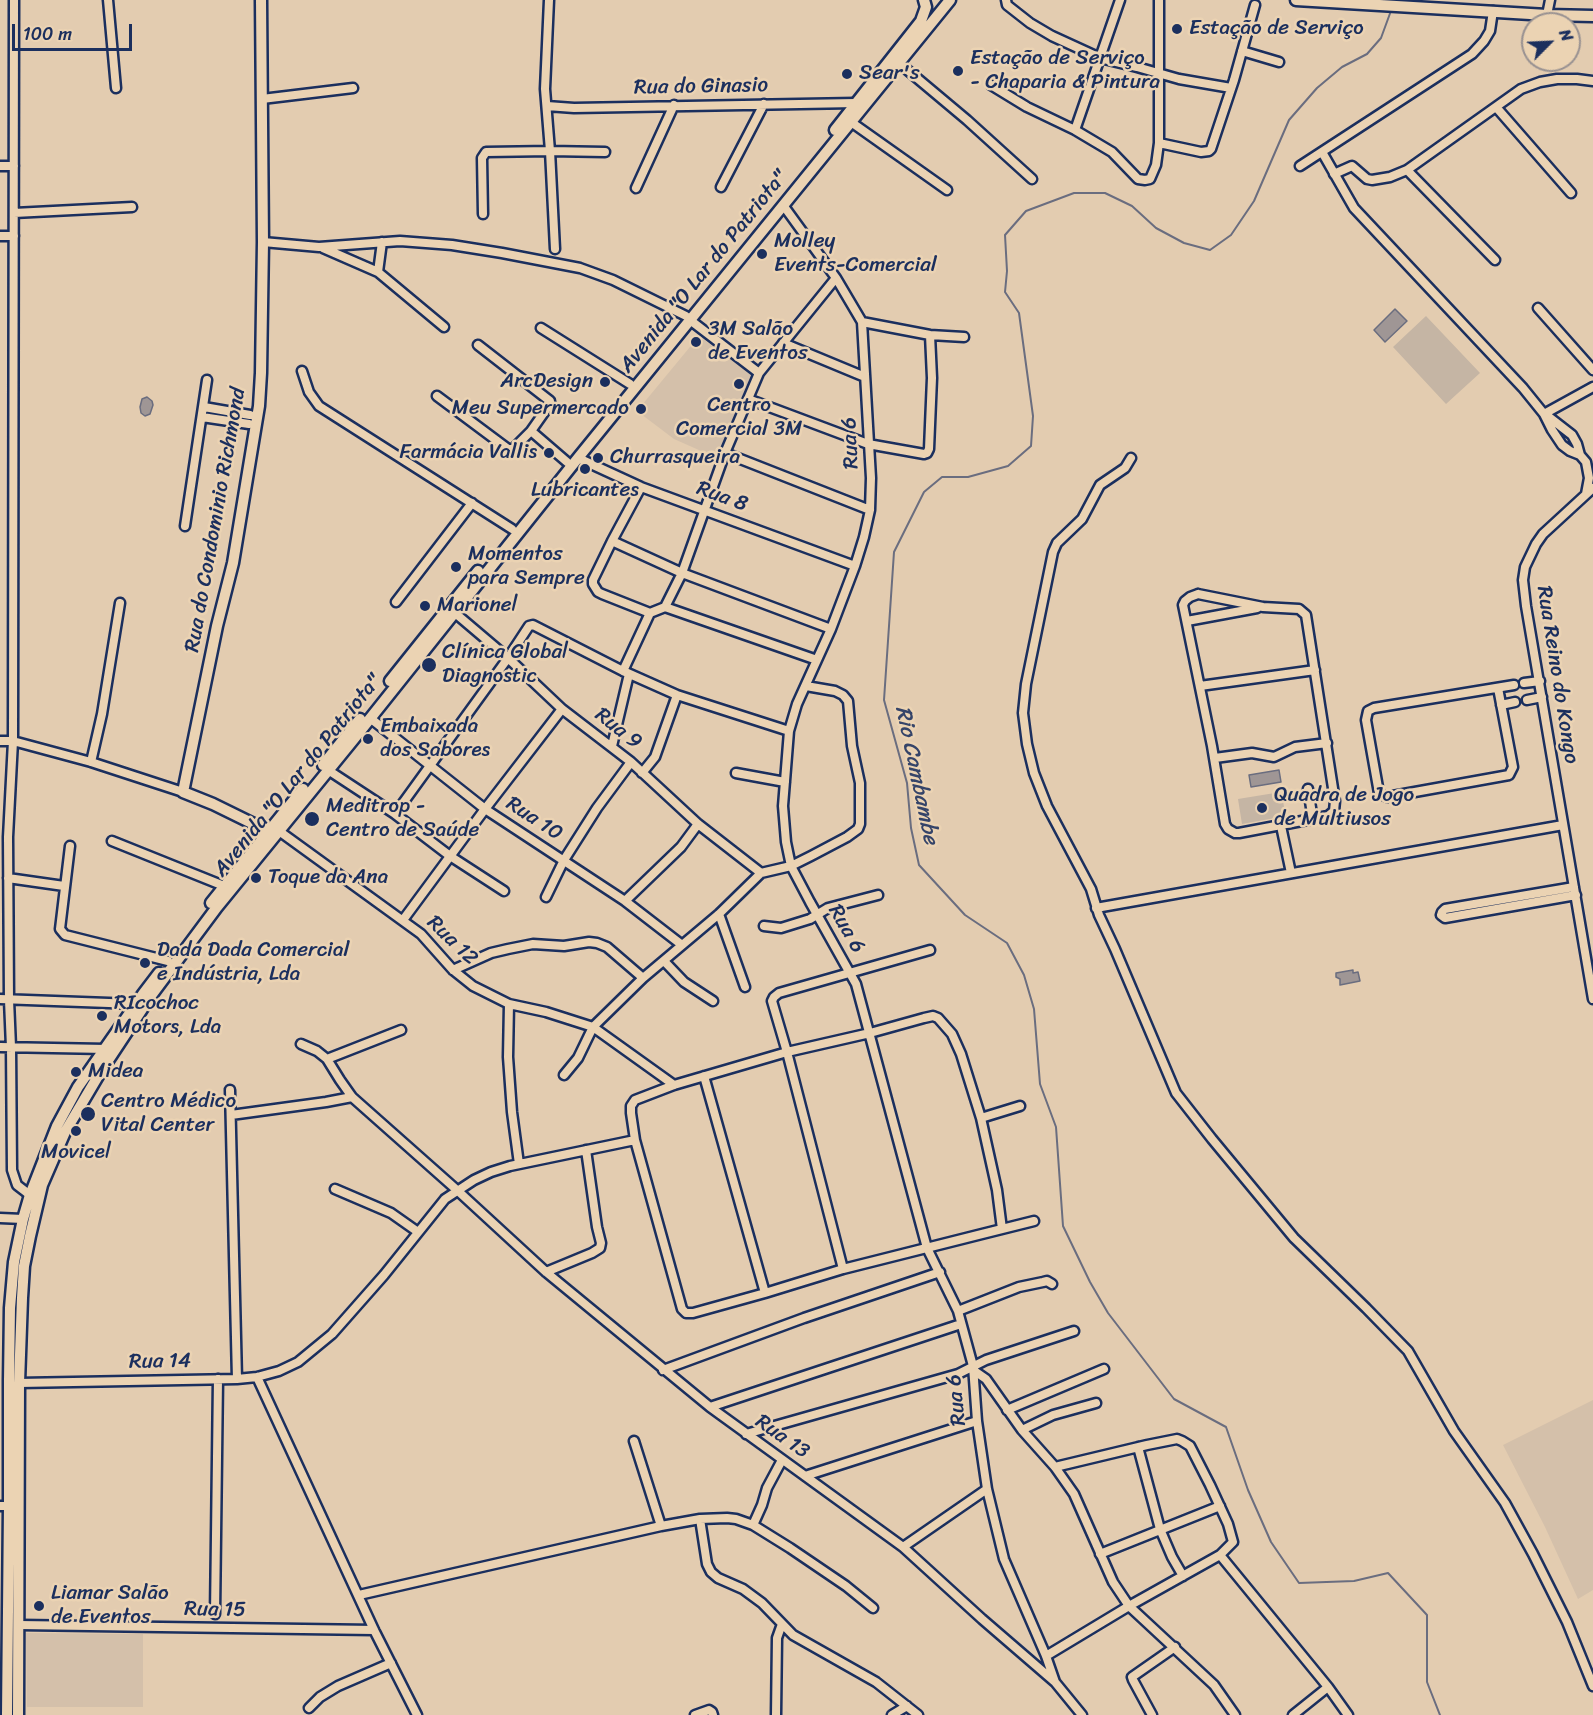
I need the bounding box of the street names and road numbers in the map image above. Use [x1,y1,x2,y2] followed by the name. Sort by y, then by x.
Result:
[634,73,768,101] street label: Rua do Ginasio
[615,166,793,378] street label: Avenida "O Lar do Patriota"
[180,386,252,654] street label: Rua do Condominio Richmond
[837,416,865,470] street label: Rua 6
[693,476,751,518] street label: Rua 8
[1530,584,1584,766] street label: Rua Reino do Kongo
[209,670,387,882] street label: Avenida "O Lar do Patriota"
[589,703,647,755] street label: Rua 9
[501,791,567,847] street label: Rua 10
[822,900,870,958] street label: Rua 6
[421,911,483,971] street label: Rua 12
[129,1349,191,1375] street label: Rua 14
[942,1373,972,1427] street label: Rua 6
[750,1409,814,1465] street label: Rua 13
[184,1597,246,1623] street label: Rua 15

